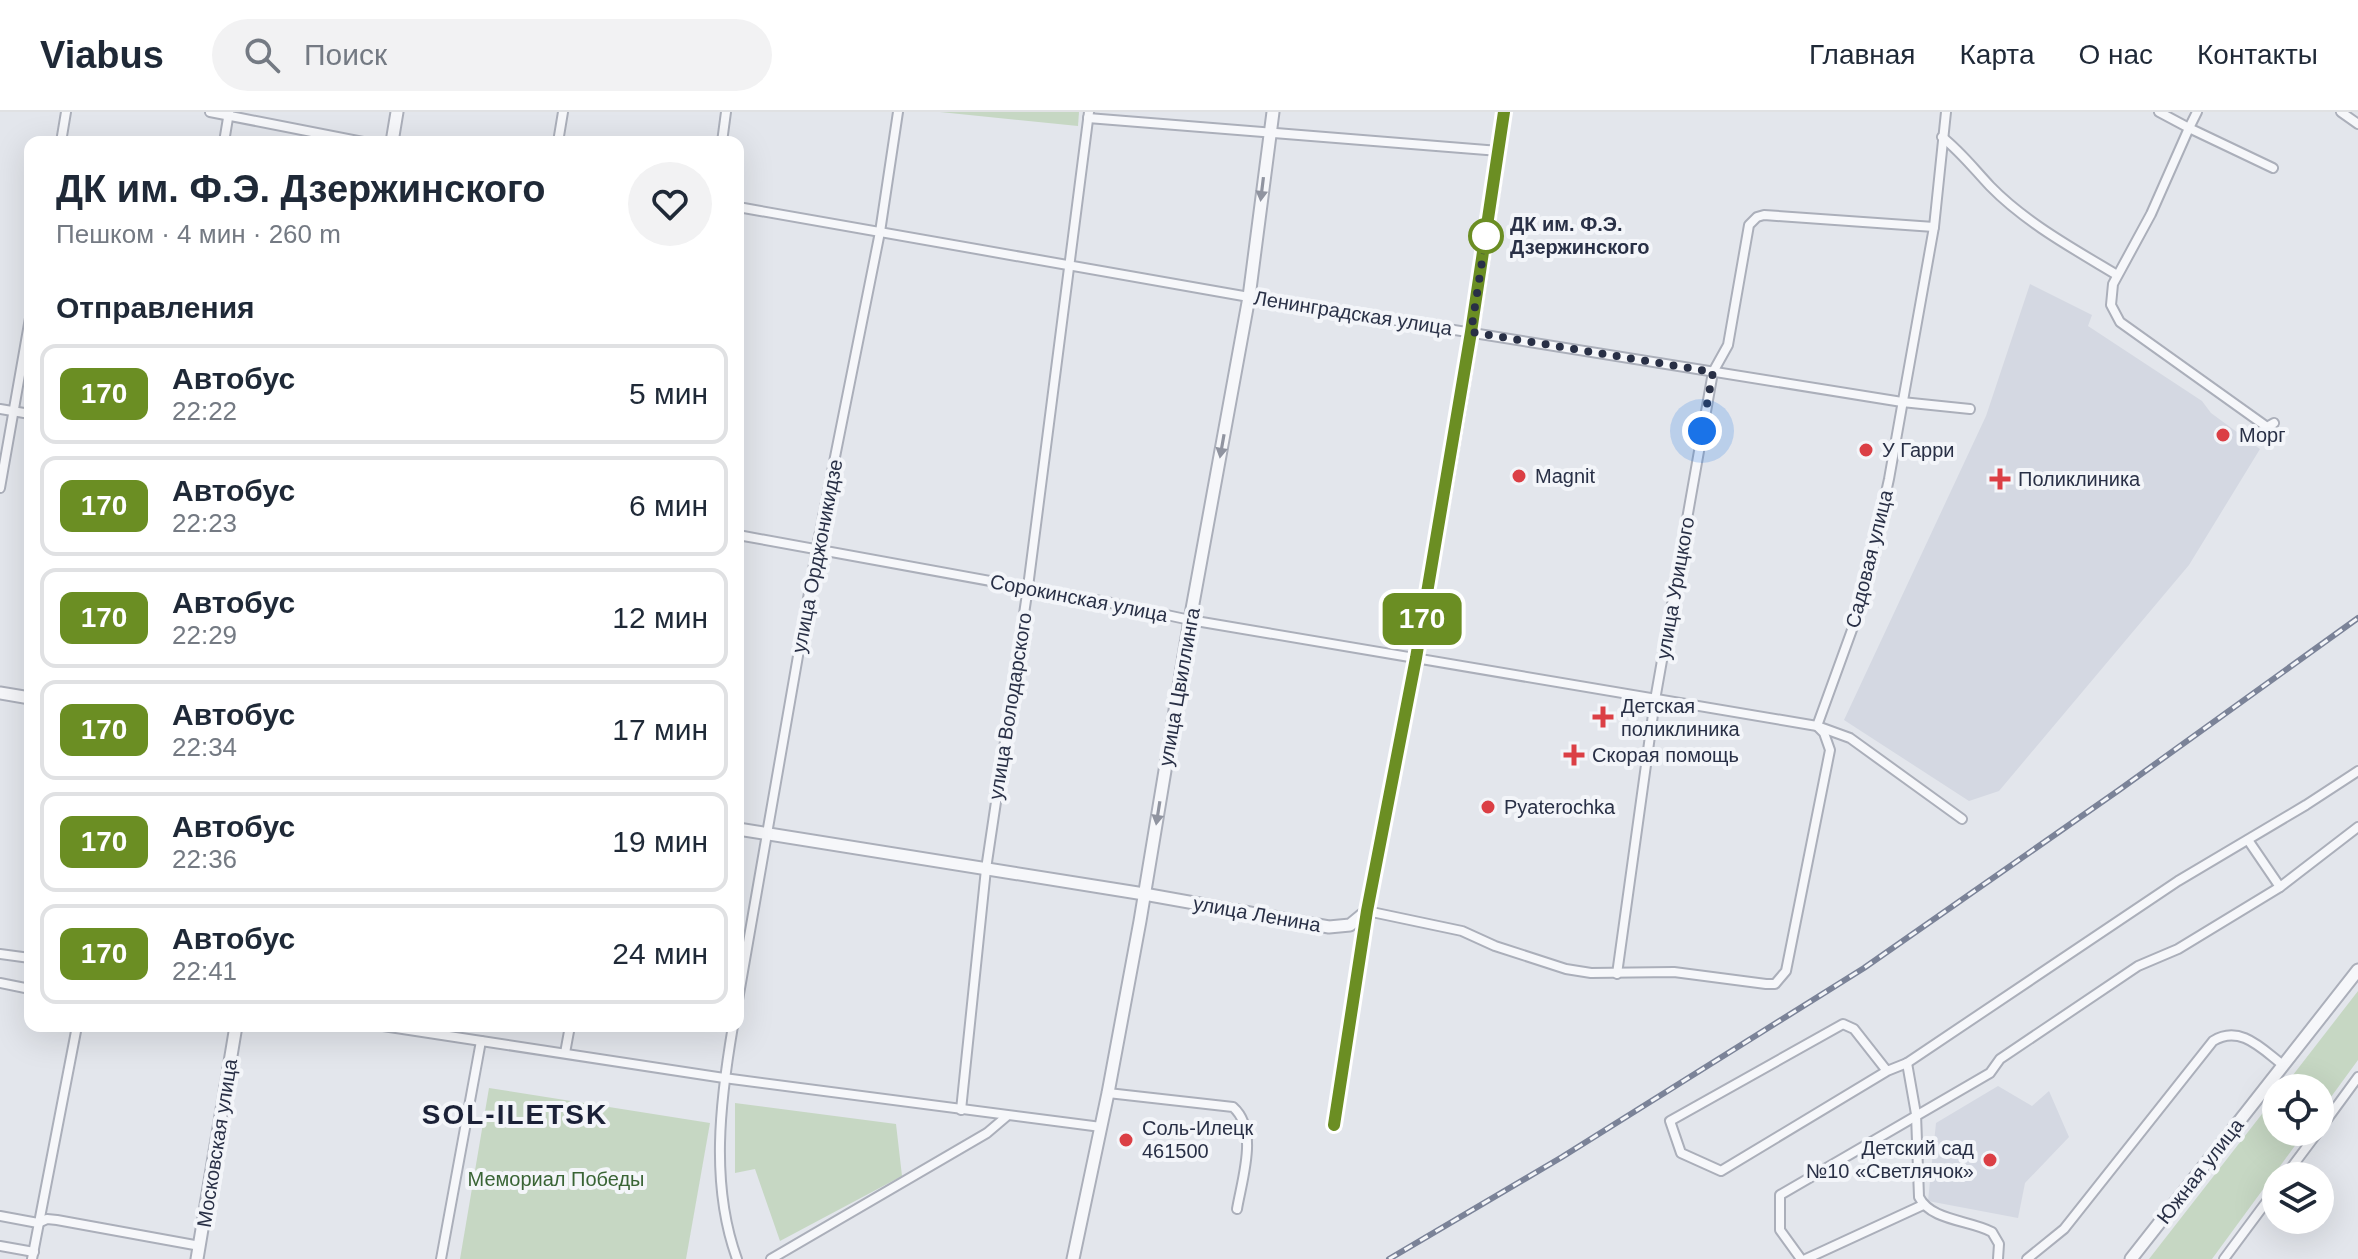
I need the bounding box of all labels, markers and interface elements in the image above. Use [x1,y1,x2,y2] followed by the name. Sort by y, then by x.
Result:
[212,19,772,91] search box
[240,33,284,77] icon: search
[40,34,164,76] text: Viabus
[304,38,387,71] text: Поиск
[1809,39,1916,70] text: Главная
[1960,39,2034,70] text: Карта
[2078,39,2153,70] text: О нас
[2197,39,2318,70] text: Контакты
[628,162,712,246] button: heart
[56,168,545,210] text: ДК им. Ф.Э. Дзержинского
[1256,177,1269,202] one-way arrow
[1510,213,1649,258] place label: ДК им. Ф.Э. Дзержинского
[56,219,341,249] text: Пешком · 4 мин · 260 m
[1469,219,1503,253] marker: ДК им. Ф.Э. Дзержинского
[1252,286,1455,340] street label: Ленинградская улица
[56,291,255,324] text: Отправления
[172,362,295,395] text: Автобус
[629,377,708,410] text: 5 мин
[81,378,127,409] text: 170
[172,396,237,426] text: 22:22
[1682,411,1722,451] your location
[2239,424,2285,446] place label: Морг
[2214,426,2232,444] marker: Морг
[1215,434,1227,459] one-way arrow
[1882,439,1955,461] place label: У Гарри
[1857,441,1875,459] marker: У Гарри
[787,457,847,655] street label: улица Орджоникидзе
[1535,465,1595,487] place label: Magnit
[1510,467,1528,485] marker: Magnit
[1989,468,2011,490] marker: Поликлиника
[2018,468,2141,490] place label: Поликлиника
[172,474,295,507] text: Автобус
[1841,487,1897,630] street label: Садовая улица
[629,489,708,522] text: 6 мин
[81,490,127,521] text: 170
[172,508,237,538] text: 22:23
[1652,515,1698,661] street label: улица Урицкого
[988,570,1171,626] street label: Сорокинская улица
[172,586,295,619] text: Автобус
[1376,593,1468,645] line badge: 170
[612,601,708,634] text: 12 мин
[81,602,127,633] text: 170
[1399,603,1445,634] text: 170
[1154,605,1204,768] street label: улица Цвиллинга
[984,611,1036,801] street label: улица Володарского
[172,620,237,650] text: 22:29
[1621,695,1741,740] place label: Детская поликлиника
[172,698,295,731] text: Автобус
[1592,706,1614,728] marker: Детская поликлиника
[612,713,708,746] text: 17 мин
[81,714,127,745] text: 170
[172,732,237,762] text: 22:34
[1563,744,1585,766] marker: Скорая помощь
[1592,744,1739,766] place label: Скорая помощь
[1504,796,1616,818] place label: Pyaterochka
[1479,798,1497,816] marker: Pyaterochka
[1151,800,1164,825] one-way arrow
[172,810,295,843] text: Автобус
[612,825,708,858] text: 19 мин
[81,826,127,857] text: 170
[172,844,237,874] text: 22:36
[1191,892,1323,936] street label: улица Ленина
[172,922,295,955] text: Автобус
[612,937,708,970] text: 24 мин
[81,938,127,969] text: 170
[172,956,237,986] text: 22:41
[193,1056,241,1229] street label: Московская улица
[2262,1074,2334,1234] map controls
[2262,1074,2334,1146] button: locate
[422,1099,608,1130] district label: SOL-ILETSK
[2152,1113,2248,1228] street label: Южная улица
[1142,1117,1254,1162] place label: Соль-Илецк 461500
[1117,1131,1135,1149] marker: Соль-Илецк 461500
[1806,1137,1974,1182] place label: Детский сад №10 «Светлячок»
[1981,1151,1999,1169] marker: Детский сад №10 «Светлячок»
[2262,1162,2334,1234] button: layers
[468,1168,644,1190] park label: Мемориал Победы

